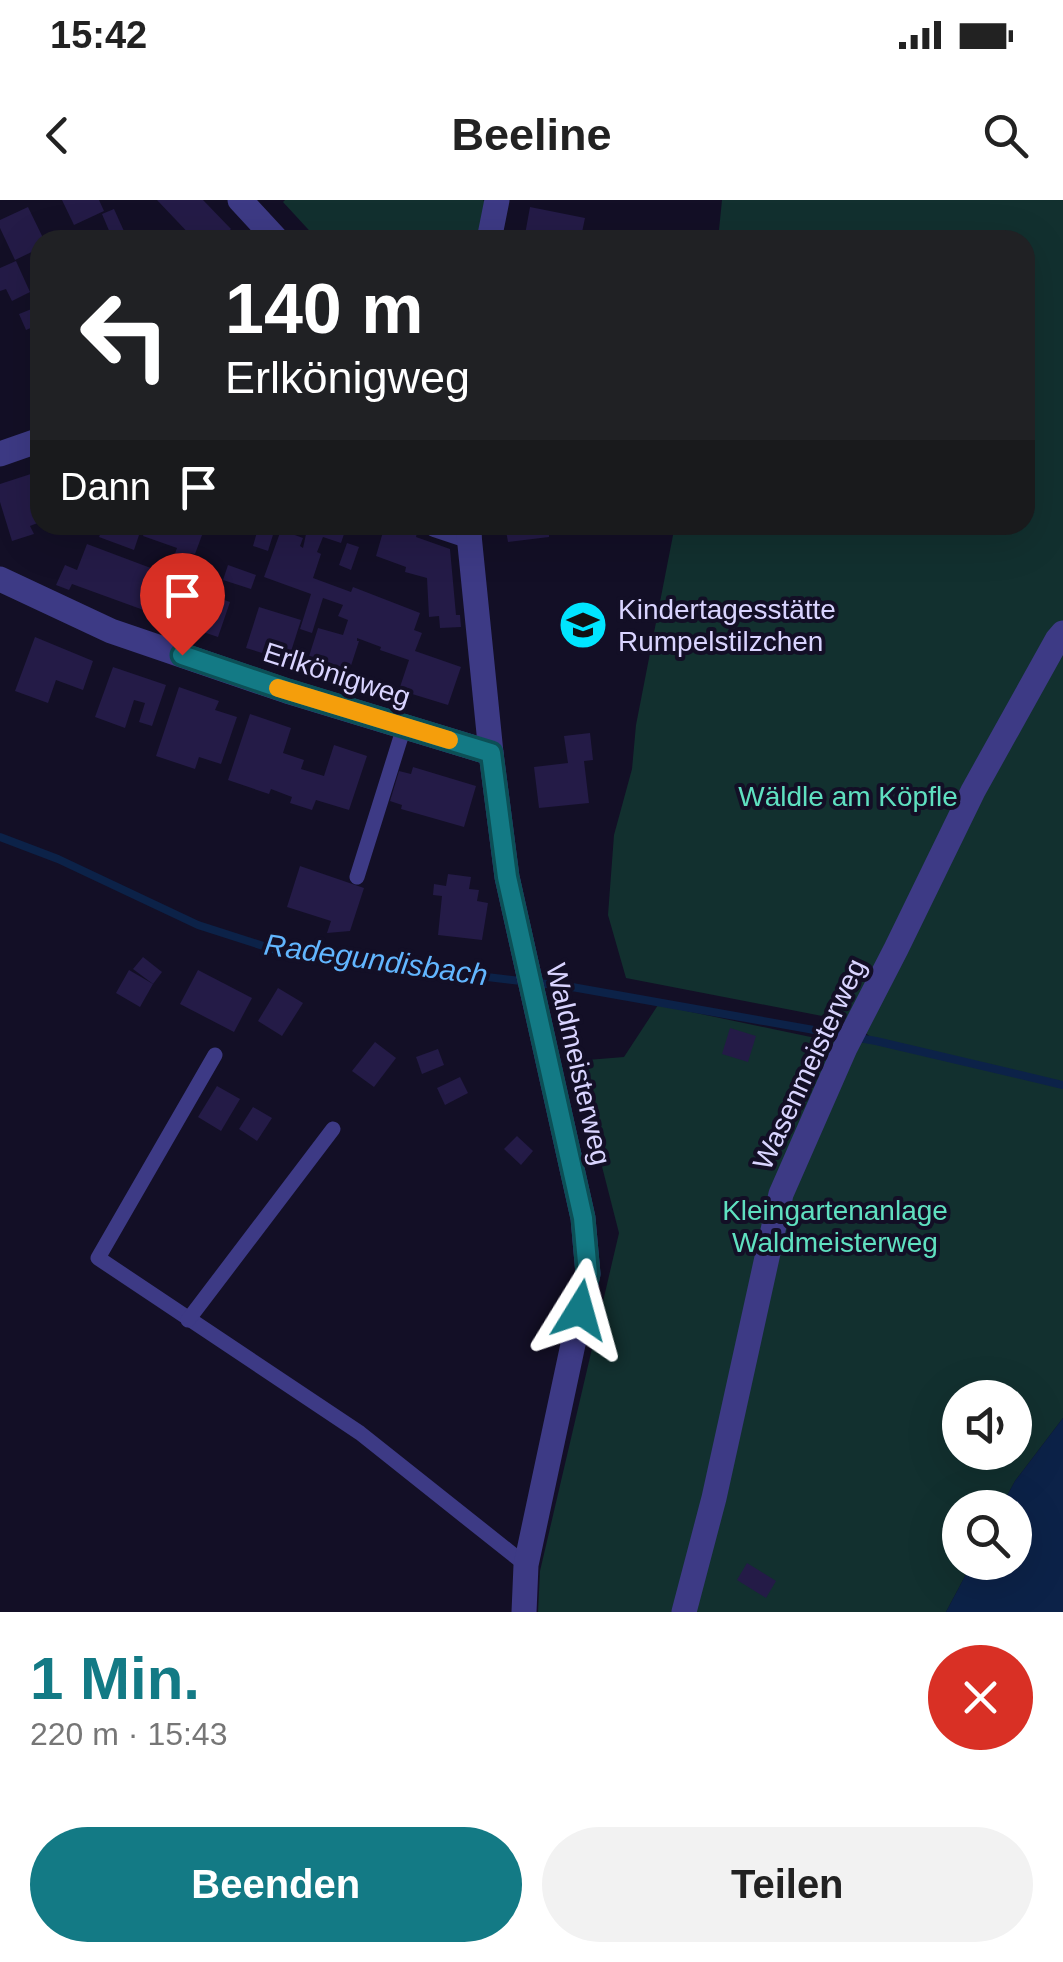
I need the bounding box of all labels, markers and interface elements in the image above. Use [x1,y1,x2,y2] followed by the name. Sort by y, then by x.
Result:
[50,14,147,56] text: 15:42
[30,108,85,163] icon: back
[978,108,1033,163] icon: search
[451,109,612,160] text: Beeline
[60,270,190,400] icon: left
[225,270,423,348] text: 140 m
[225,352,470,403] text: Erlkönigweg
[171,460,226,515] icon: arrive
[60,466,151,508] text: Dann
[140,553,225,656] pin
[155,568,210,623] icon: arrive
[618,594,836,657] place label: Kindertagesstätte Rumpelstilzchen
[557,599,609,651] school or university icon: Kindertagesstätte Rumpelstilzchen
[260,636,414,713] street label: Erlkönigweg
[738,781,958,812] park label: Wäldle am Köpfle
[262,927,490,992] water label: Radegundisbach
[747,954,872,1175] street label: Wasenmeisterweg
[540,960,617,1168] street label: Waldmeisterweg
[722,1195,948,1258] park label: Kleingartenanlage Waldmeisterweg
[528,1258,632,1362] position arrow
[942,1380,1032,1580] map controls
[942,1380,1032,1470] button: sound
[942,1490,1032,1580] button: search
[30,1645,200,1712] text: 1 Min.
[928,1645,1033,1750] button: close
[30,1716,227,1752] text: 220 m · 15:43
[30,1827,522,1942] button: Beenden
[542,1827,1033,1942] button: Teilen

